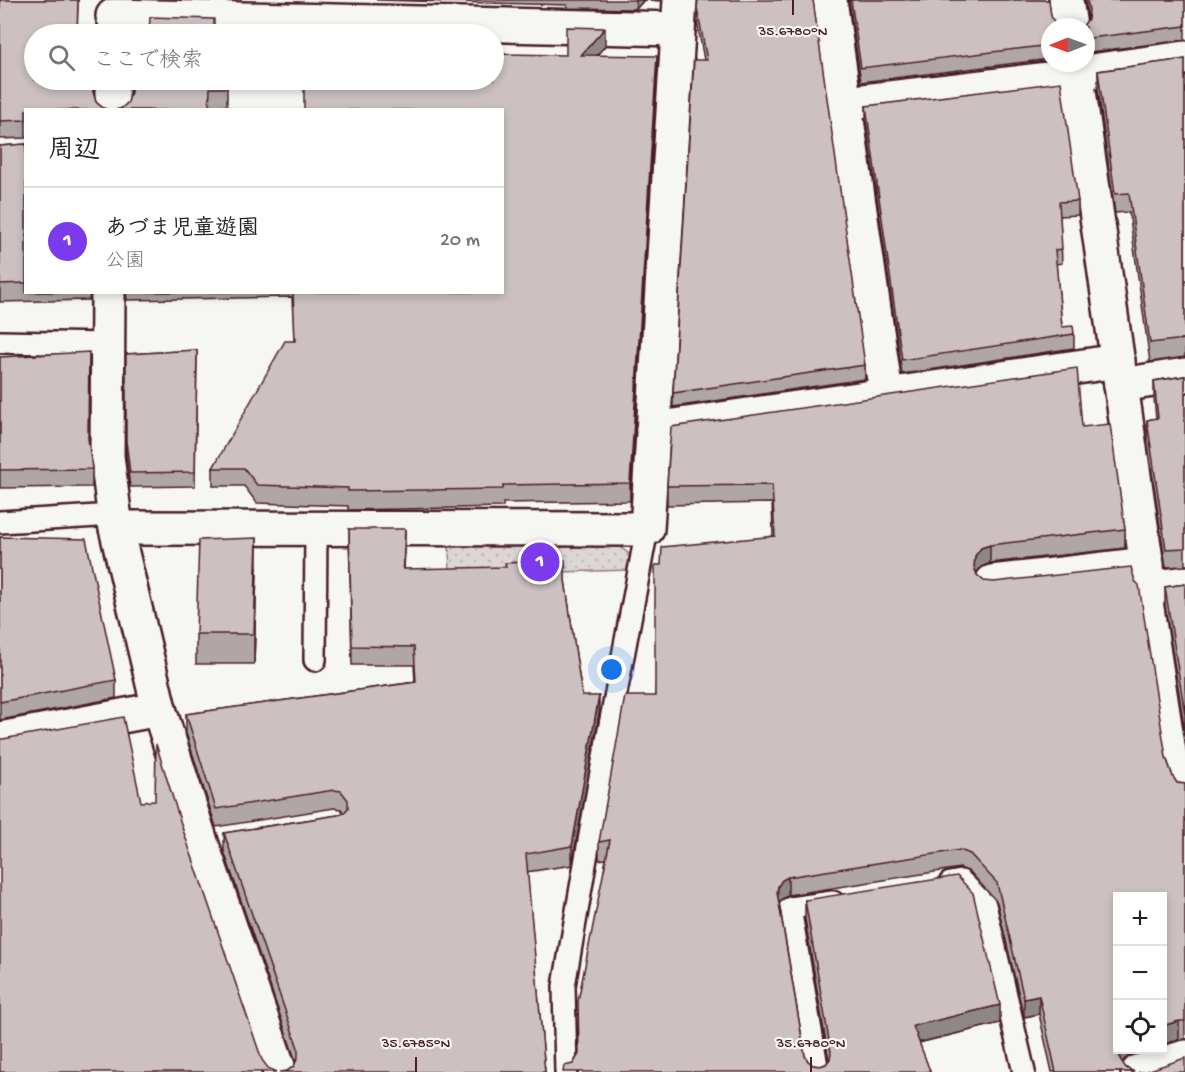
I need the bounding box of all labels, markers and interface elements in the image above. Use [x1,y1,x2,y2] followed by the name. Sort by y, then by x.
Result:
[1041,18,1095,72] north arrow
[757,23,828,41] text: 35.6780°N
[24,24,504,90] search box
[45,41,78,74] icon: search
[93,49,203,75] text: ここで検索
[48,137,100,168] text: 周辺
[105,217,259,243] text: あづま児童遊園
[63,230,72,253] text: 1
[440,230,480,253] text: 20 m
[105,251,145,274] text: 公園
[520,540,560,584] pin: 1
[597,655,626,684] your location
[1113,892,1167,1054] map controls
[1113,892,1167,946] button: +
[1113,946,1167,1000] button: −
[1113,1000,1167,1054] button: locate
[381,1035,450,1053] text: 35.6785°N
[775,1035,846,1053] text: 35.6780°N

